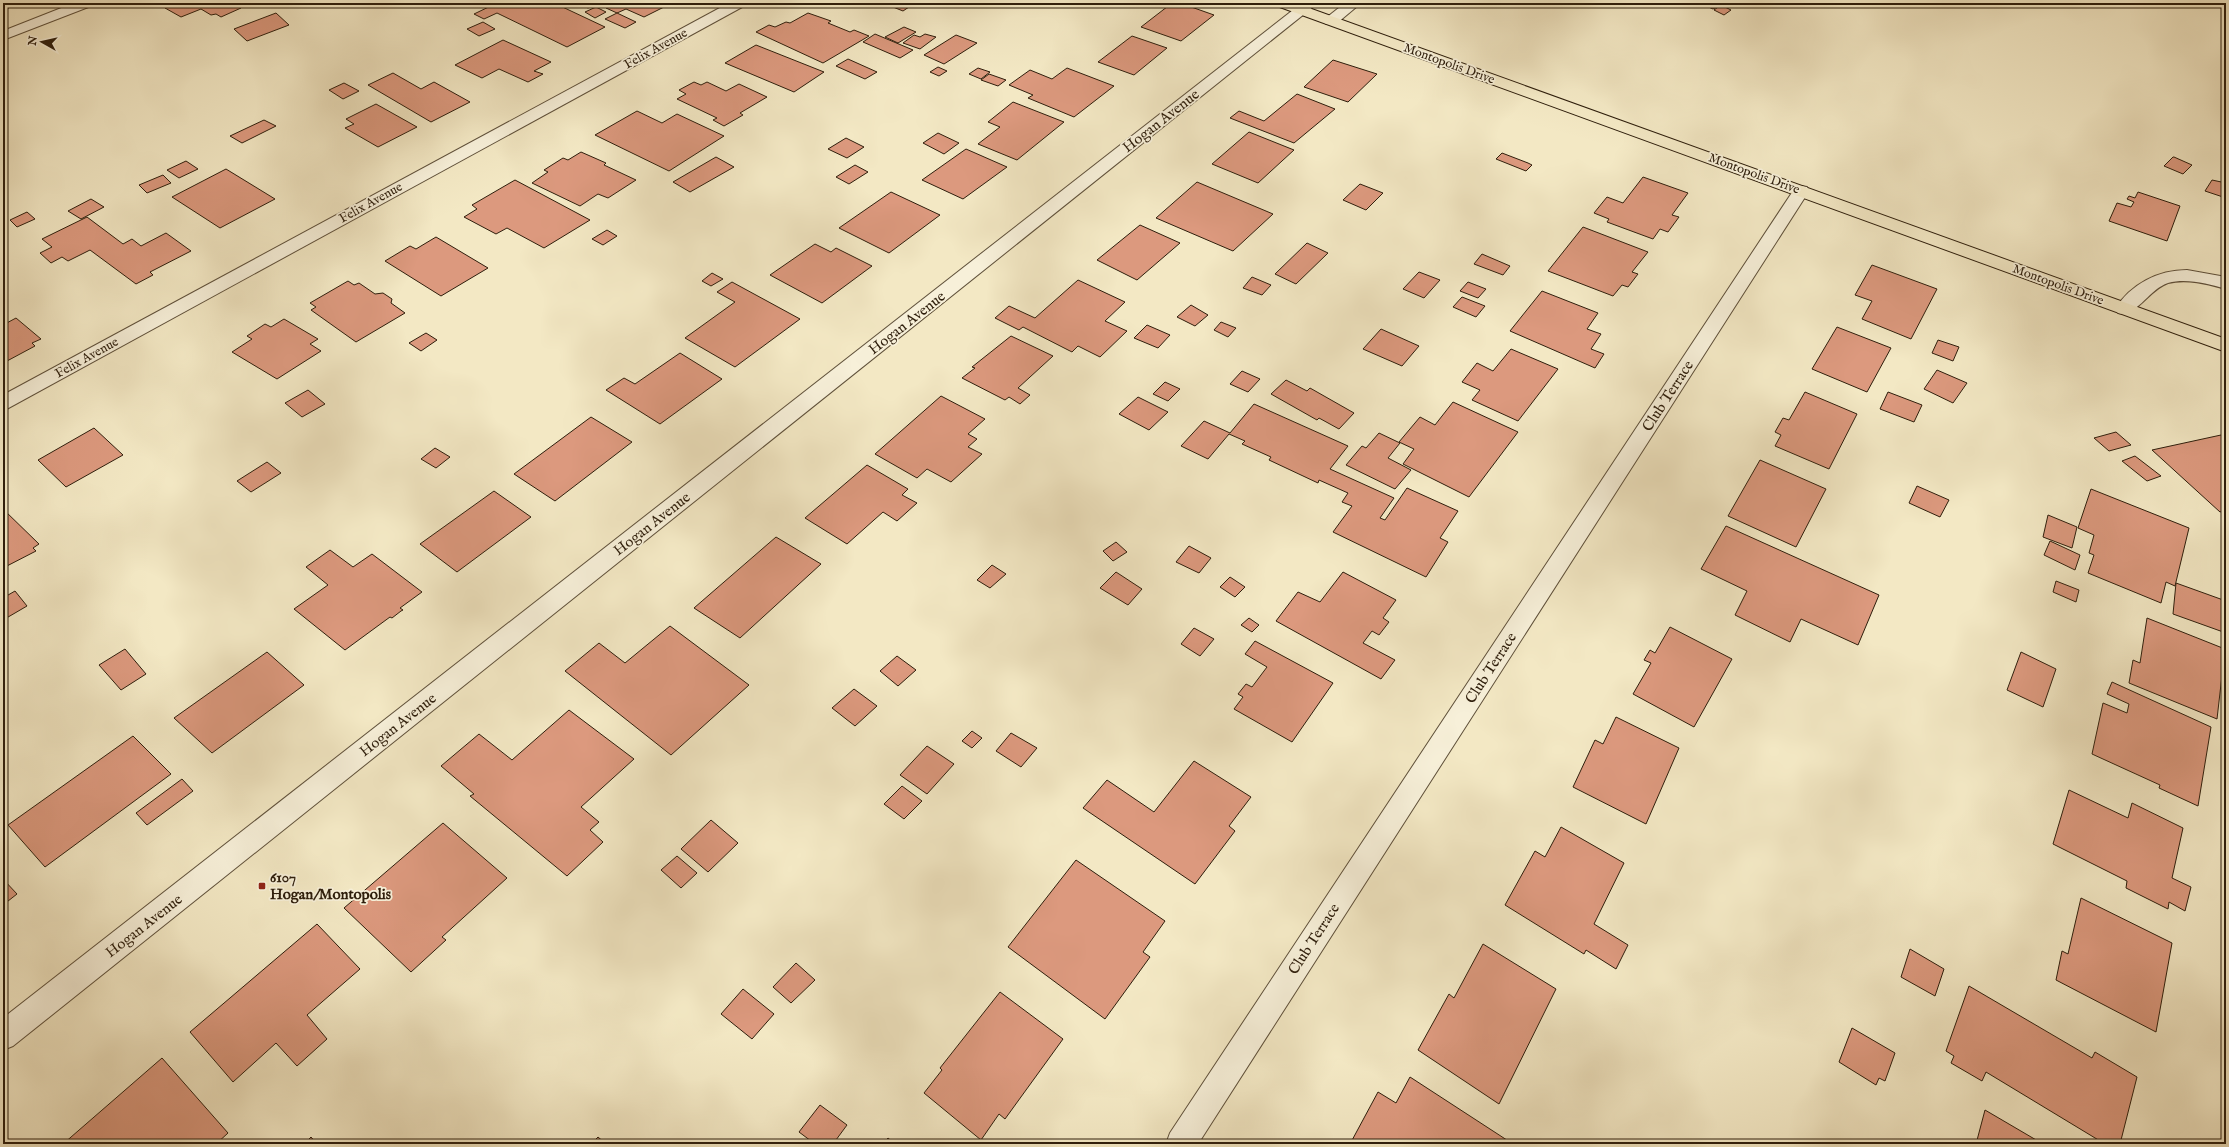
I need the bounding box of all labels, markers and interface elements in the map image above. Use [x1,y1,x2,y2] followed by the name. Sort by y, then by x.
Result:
[22,22,62,62] north arrow
[621,25,691,73] street label: Felix Avenue
[25,35,41,47] text: N
[1401,40,1497,88] street label: Montopolis Drive
[1119,85,1203,157] street label: Hogan Avenue
[1706,150,1802,198] street label: Montopolis Drive
[336,179,406,227] street label: Felix Avenue
[2010,261,2106,309] street label: Montopolis Drive
[865,287,949,359] street label: Hogan Avenue
[52,334,122,382] street label: Felix Avenue
[1638,357,1698,435] street label: Club Terrace
[610,488,694,560] street label: Hogan Avenue
[1461,629,1521,707] street label: Club Terrace
[356,689,440,761] street label: Hogan Avenue
[270,868,392,904] place label: 6107 Hogan/Montopolis
[257,881,267,891] marker: 6107 Hogan/Montopolis
[102,890,186,962] street label: Hogan Avenue
[1284,900,1344,978] street label: Club Terrace

